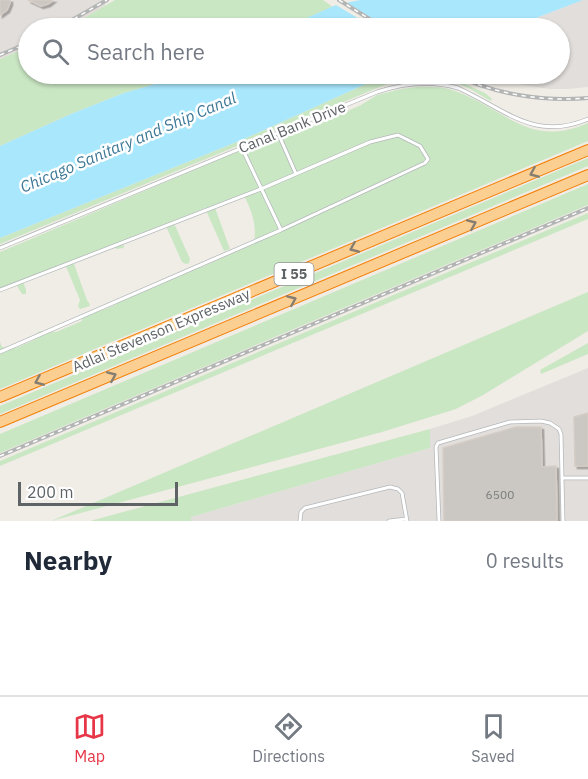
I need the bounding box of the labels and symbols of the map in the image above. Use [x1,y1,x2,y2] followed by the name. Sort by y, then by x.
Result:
[17,87,240,197] water label: Chicago Sanitary and Ship Canal
[236,97,348,157] street label: Canal Bank Drive
[529,166,540,178] one-way arrow
[465,219,476,231] one-way arrow
[350,241,361,253] one-way arrow
[274,263,314,285] road number: I 55
[69,284,253,376] street label: Adlai Stevenson Expressway
[286,295,297,307] one-way arrow
[106,371,117,383] one-way arrow
[34,374,45,386] one-way arrow
[18,479,178,507] scale bar
[486,487,514,502] house number: 6500

